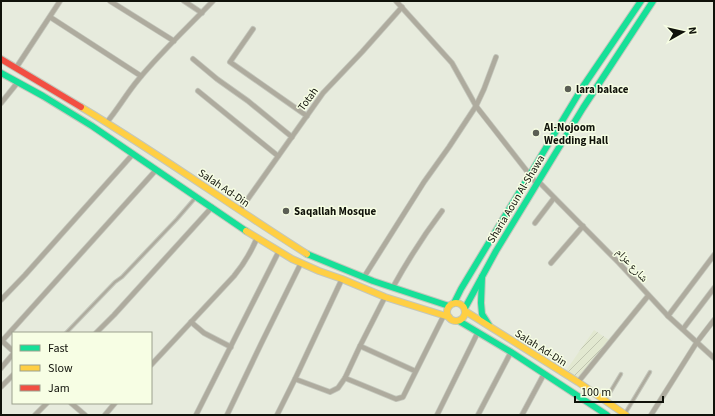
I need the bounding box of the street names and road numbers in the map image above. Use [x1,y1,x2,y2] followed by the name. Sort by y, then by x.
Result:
[294,84,322,114] street label: Totah
[484,152,548,246] street label: Sharia Aoun Al-Shawa
[195,165,253,211] street label: Salah Ad-Din
[612,245,652,285] street label: شارع عزام
[512,326,570,370] street label: Salah Ad-Din

